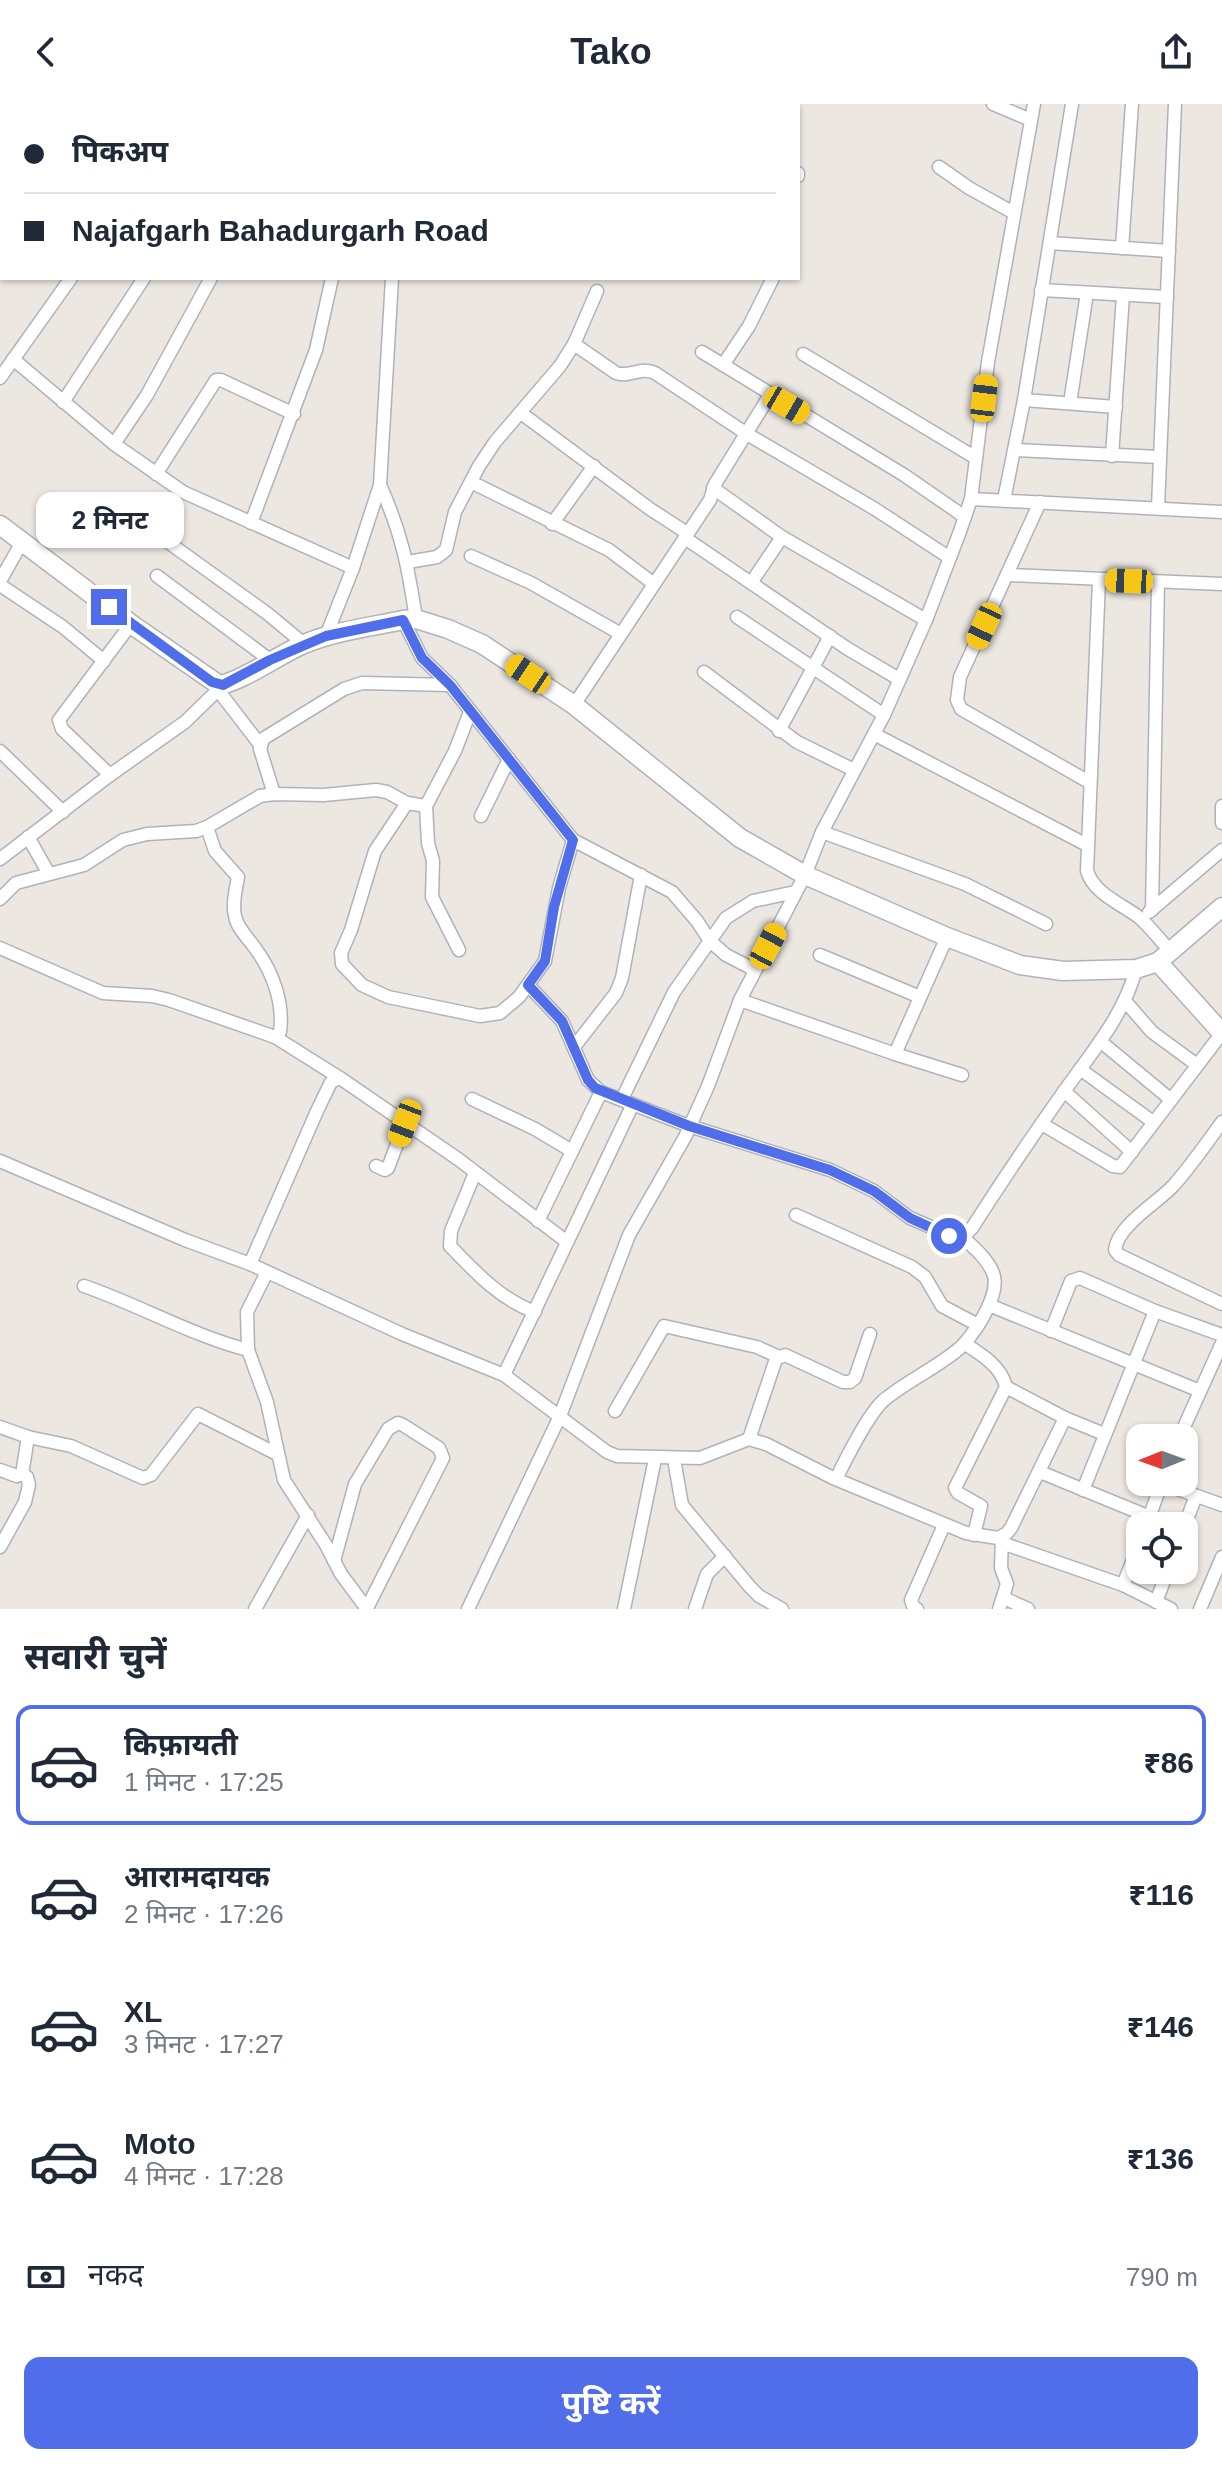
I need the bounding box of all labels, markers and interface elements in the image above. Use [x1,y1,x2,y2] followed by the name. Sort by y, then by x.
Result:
[24,30,68,74] icon: back
[1154,30,1198,74] icon: share
[570,31,652,72] text: Tako
[72,135,168,168] text: पिकअप
[72,214,489,247] text: Najafgarh Bahadurgarh Road
[969,373,999,423] car
[760,383,814,427] car
[35,491,183,547] callout: 2 मिनट
[72,505,148,535] text: 2 मिनट
[1105,568,1153,594] car
[91,589,127,625] route end
[963,599,1005,653] car
[501,651,555,697] car
[746,919,790,973] car
[385,1096,425,1150] car
[931,1218,967,1254] route start
[1126,1424,1198,1496] north arrow
[1126,1424,1198,1584] map controls
[1126,1512,1198,1584] button: locate
[24,1636,166,1677] text: सवारी चुनें
[124,1728,238,1761] text: किफ़ायती
[28,1729,100,1801] icon: car
[1143,1746,1194,1779] text: ₹86
[124,1767,284,1797] text: 1 मिनट · 17:25
[124,1860,270,1893] text: आरामदायक
[28,1861,100,1933] icon: car
[1128,1878,1194,1911] text: ₹116
[124,1899,284,1929] text: 2 मिनट · 17:26
[28,1993,100,2065] icon: car
[124,1995,162,2028] text: XL
[1127,2010,1194,2043] text: ₹146
[124,2029,284,2059] text: 3 मिनट · 17:27
[28,2125,100,2197] icon: car
[124,2127,196,2160] text: Moto
[1127,2142,1194,2175] text: ₹136
[124,2161,284,2191] text: 4 मिनट · 17:28
[24,2255,68,2299] icon: cash
[88,2258,144,2291] text: नकद
[1126,2262,1198,2292] text: 790 m
[24,2357,1198,2449] button: पुष्टि करें

